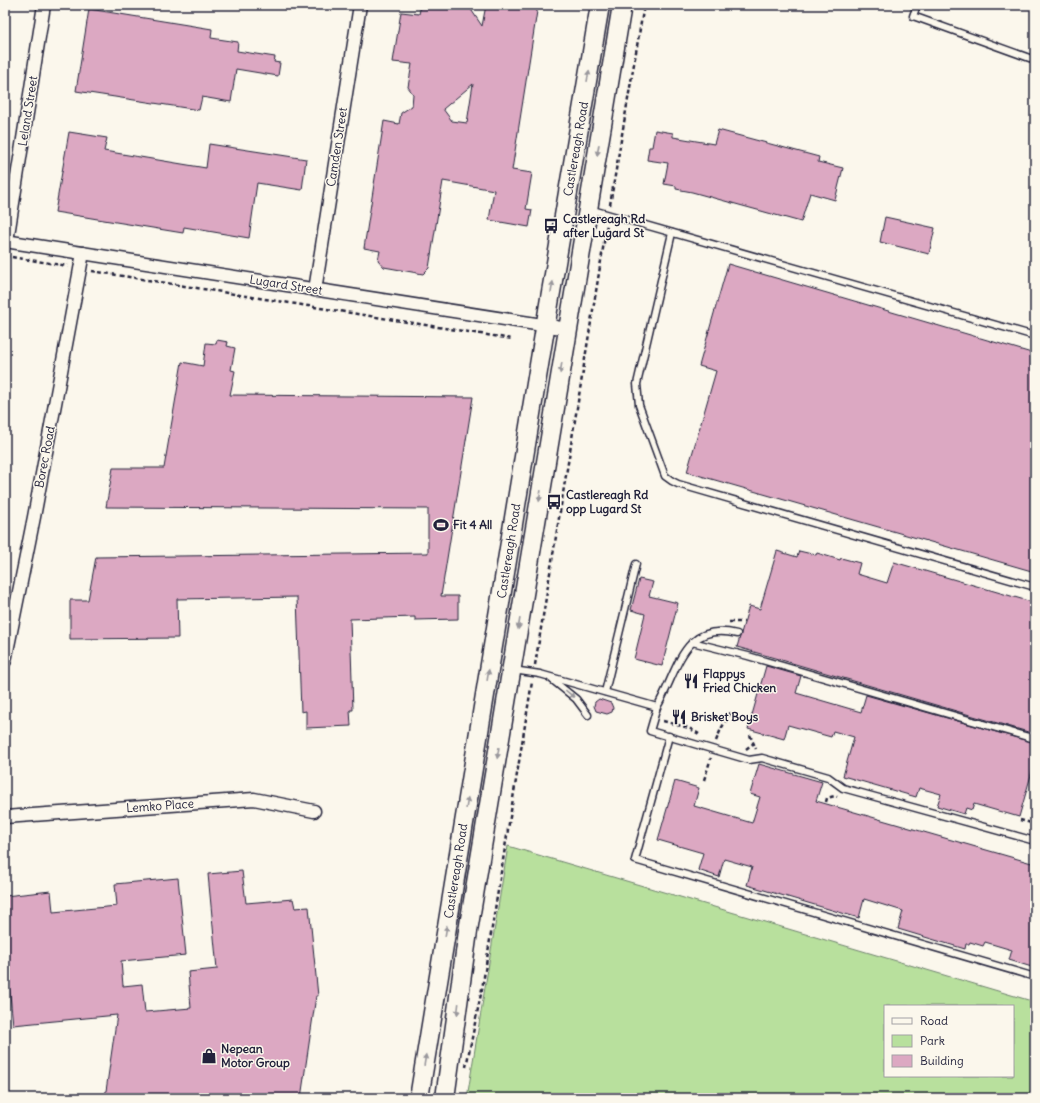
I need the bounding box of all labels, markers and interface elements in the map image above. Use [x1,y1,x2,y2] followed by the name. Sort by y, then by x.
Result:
[585,70,591,83] one-way arrow
[15,75,40,147] street label: Leland Street
[560,100,591,197] street label: Castlereagh Road
[323,106,350,188] street label: Camden Street
[594,143,600,156] one-way arrow
[563,211,645,241] place label: Castlereagh Rd after Lugard St
[542,217,560,235] bus stop icon: Castlereagh Rd after Lugard St
[249,271,324,298] street label: Lugard Street
[549,281,555,293] one-way arrow
[558,362,564,374] one-way arrow
[31,425,58,489] street label: Borec Road
[566,487,648,517] place label: Castlereagh Rd opp Lugard St
[537,490,543,502] one-way arrow
[545,493,563,511] bus stop icon: Castlereagh Rd opp Lugard St
[494,502,523,599] street label: Castlereagh Road
[432,516,450,534] sports icon: Fit 4 All
[453,517,493,532] place label: Fit 4 All
[516,618,522,630] one-way arrow
[703,666,776,695] place label: Flappys Fried Chicken
[486,669,492,681] one-way arrow
[682,672,700,690] restaurant icon: Flappys Fried Chicken
[564,689,575,698] one-way arrow
[670,708,688,726] restaurant icon: Brisket Boys
[691,709,759,725] place label: Brisket Boys
[494,747,500,759] one-way arrow
[126,796,194,815] street label: Lemko Place
[465,797,471,809] one-way arrow
[441,822,470,919] street label: Castlereagh Road
[444,925,450,937] one-way arrow
[455,1003,461,1015] one-way arrow
[884,1005,1014,1077] legend
[920,1013,948,1028] text: Road
[920,1033,945,1048] text: Park
[221,1041,290,1071] place label: Nepean Motor Group
[200,1047,218,1065] shop icon: Nepean Motor Group
[423,1053,429,1066] one-way arrow
[920,1053,964,1068] text: Building

